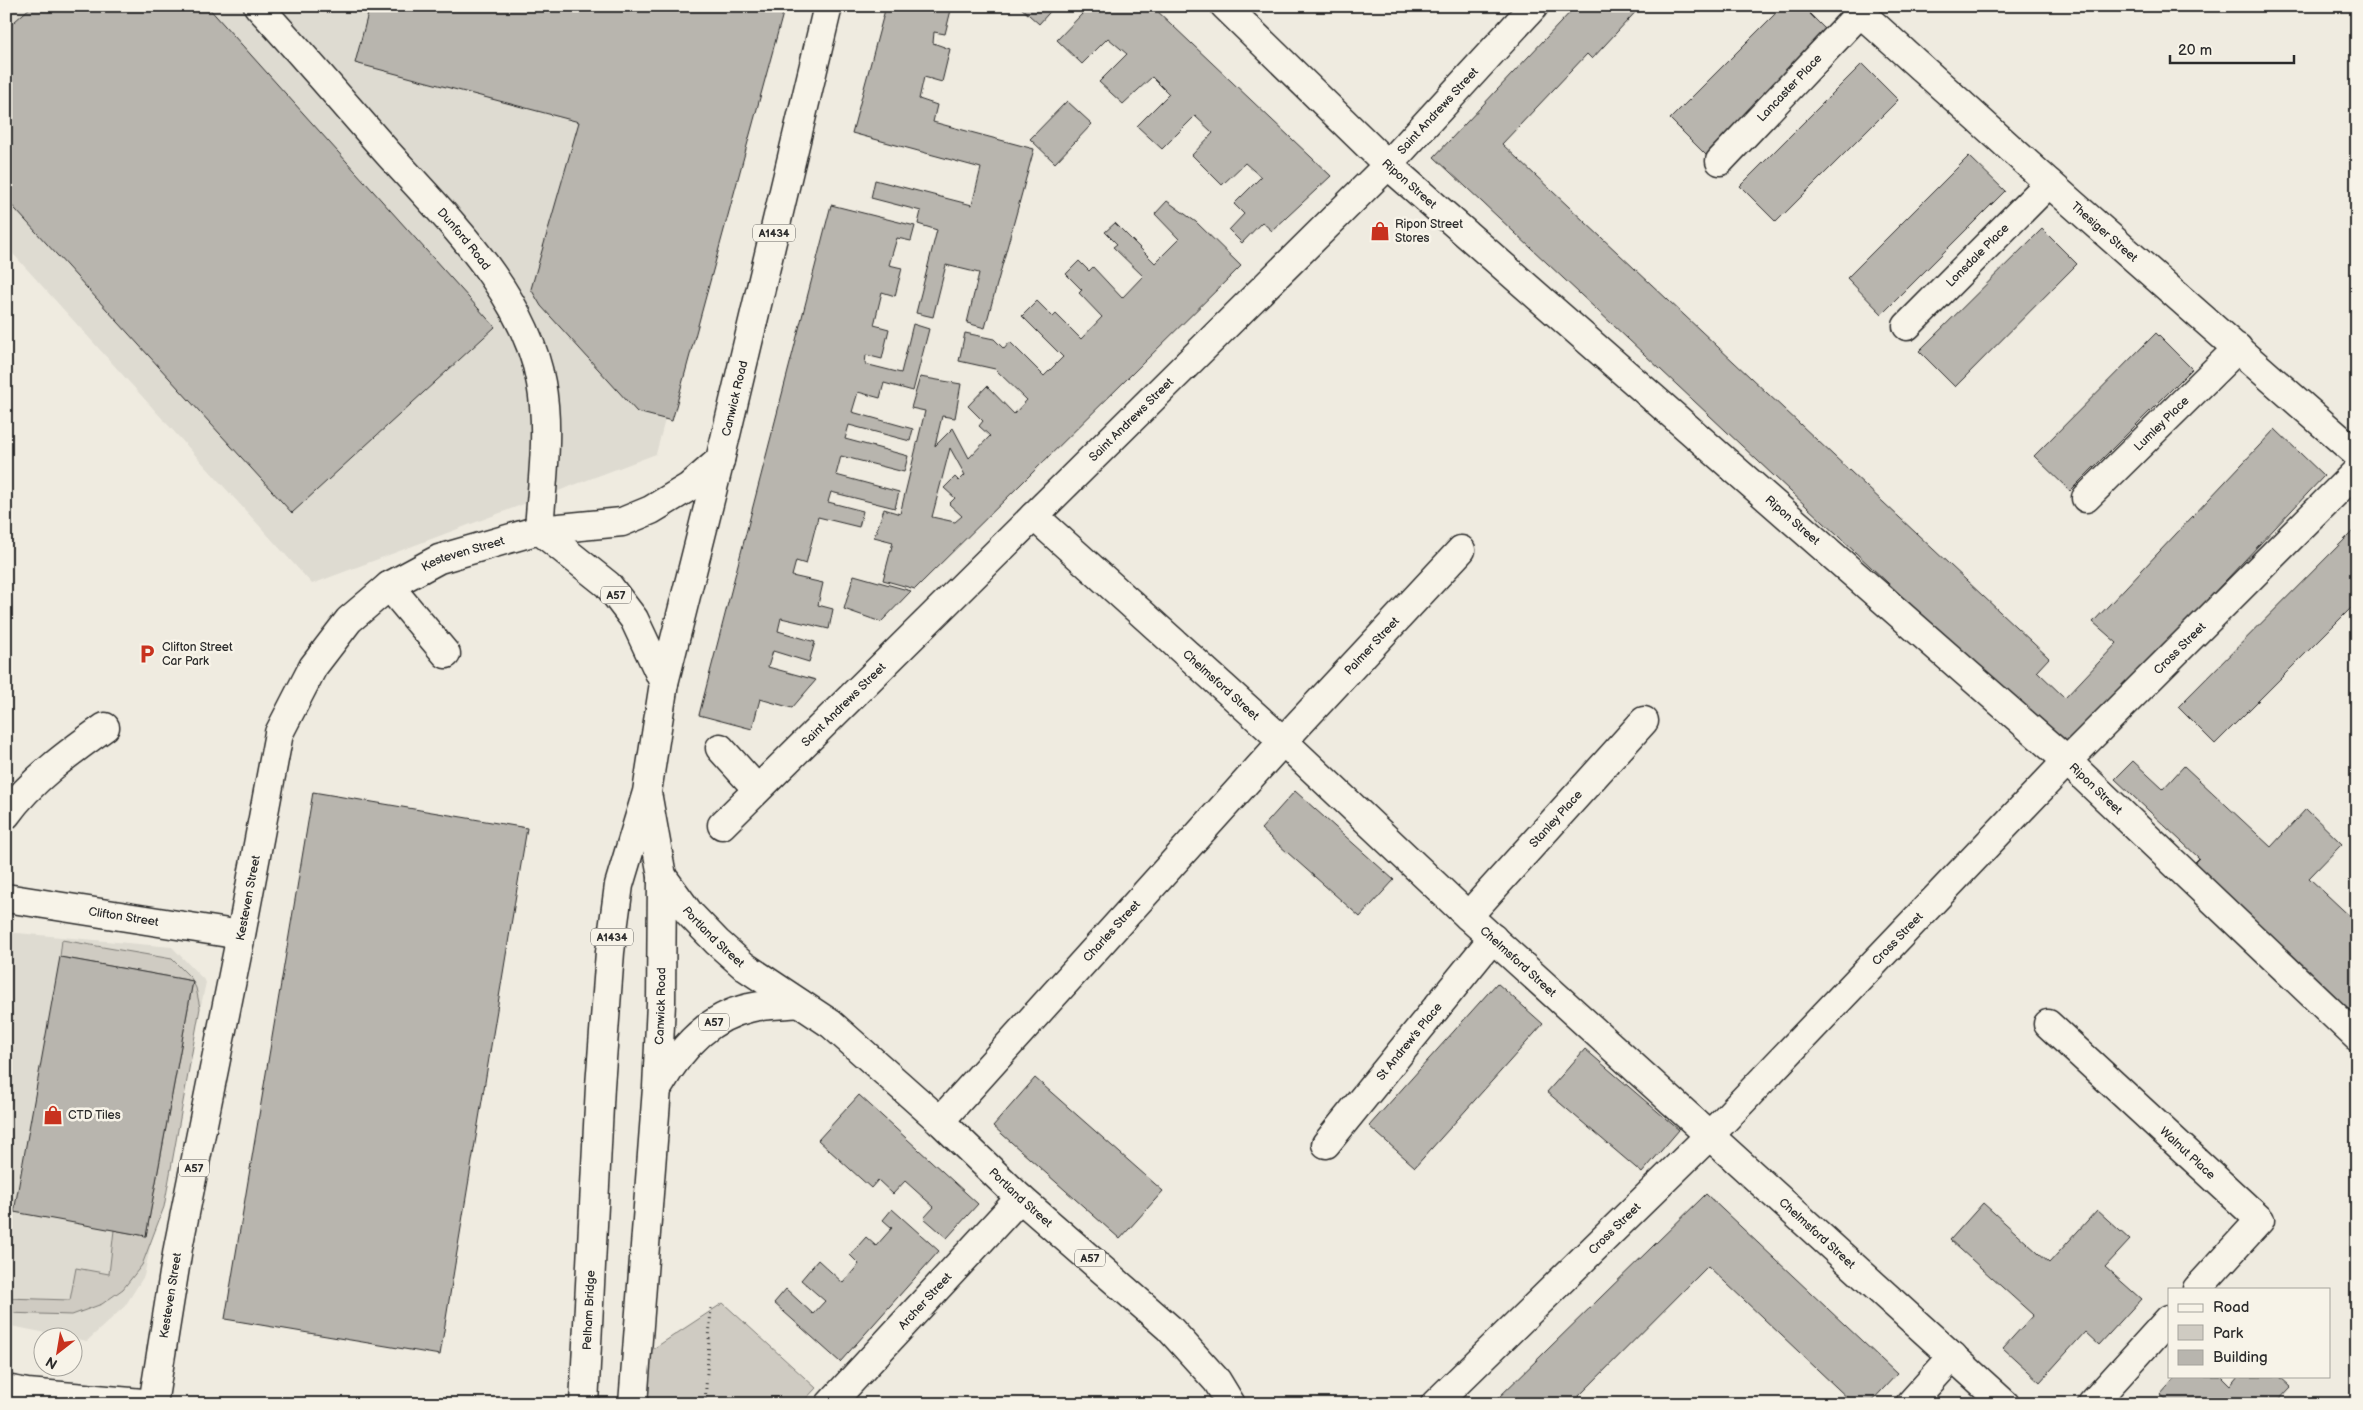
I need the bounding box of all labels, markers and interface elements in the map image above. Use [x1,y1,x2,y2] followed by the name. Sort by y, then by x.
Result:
[2170,32,2294,64] scale bar
[2178,41,2212,60] text: 20 m
[1754,51,1825,125] street label: Lancaster Place
[1394,64,1482,158] street label: Saint Andrews Street
[1379,156,1440,212] street label: Ripon Street
[2068,198,2141,265] street label: Thesiger Street
[434,205,494,273] street label: Dunford Road
[1395,217,1463,246] place label: Ripon Street Stores
[1369,220,1391,242] shop icon: Ripon Street Stores
[1943,220,2012,290] street label: Lonsdale Place
[753,224,795,242] road number: A1434
[718,359,751,438] street label: Canwick Road
[1086,374,1177,465] street label: Saint Andrews Street
[2131,393,2192,454] street label: Lumley Place
[1762,492,1823,548] street label: Ripon Street
[419,533,506,575] street label: Kesteven Street
[601,586,631,604] road number: A57
[1341,613,1403,678] street label: Palmer Street
[2151,619,2209,677] street label: Cross Street
[162,640,233,669] place label: Clifton Street Car Park
[136,643,158,665] parking icon: Clifton Street Car Park
[1180,647,1263,724] street label: Chelmsford Street
[798,659,889,750] street label: Saint Andrews Street
[2066,760,2126,818] street label: Ripon Street
[1526,787,1586,851] street label: Stanley Place
[233,854,263,942] street label: Kesteven Street
[1080,897,1143,965] street label: Charles Street
[679,903,748,971] street label: Portland Street
[87,904,160,929] street label: Clifton Street
[1869,909,1926,968] street label: Cross Street
[1477,923,1560,1000] street label: Chelmsford Street
[591,929,633,946] road number: A1434
[652,967,669,1045] street label: Canwick Road
[1373,999,1445,1083] street label: St Andrew's Place
[699,1014,729,1030] road number: A57
[42,1104,64,1126] shop icon: CTD Tiles
[68,1108,121,1123] place label: CTD Tiles
[2157,1124,2219,1182] street label: Walnut Place
[179,1160,209,1176] road number: A57
[986,1165,1056,1231] street label: Portland Street
[1776,1195,1859,1272] street label: Chelmsford Street
[1585,1199,1644,1257] street label: Cross Street
[1075,1250,1105,1266] road number: A57
[156,1251,185,1339] street label: Kesteven Street
[895,1269,955,1333] street label: Archer Street
[579,1270,598,1350] street label: Pelham Bridge
[2168,1288,2330,1378] legend
[2213,1298,2249,1317] text: Road
[2213,1324,2244,1343] text: Park
[32,1328,82,1378] north arrow
[2213,1348,2268,1367] text: Building
[43,1353,60,1373] text: N

